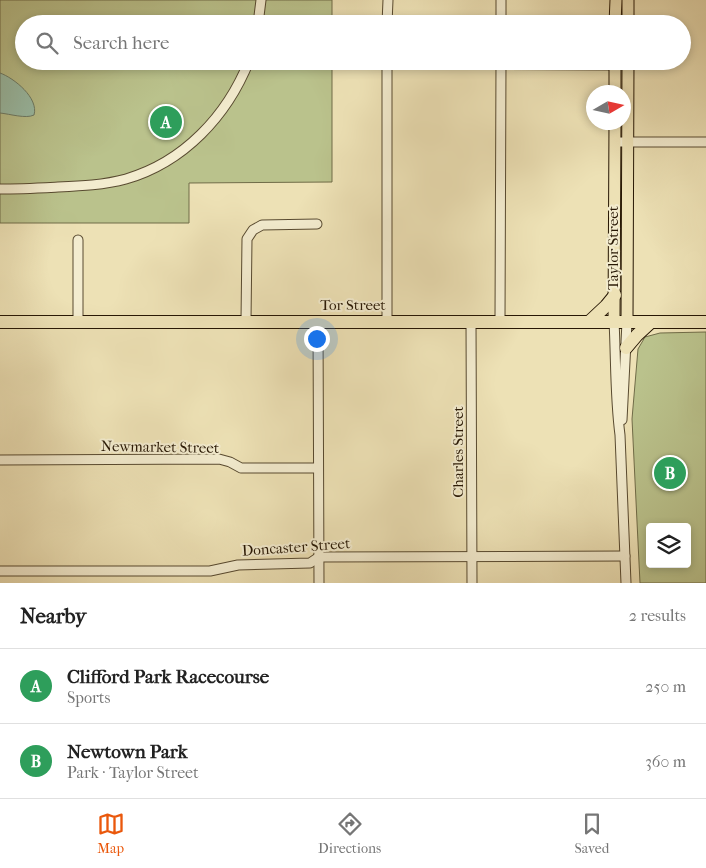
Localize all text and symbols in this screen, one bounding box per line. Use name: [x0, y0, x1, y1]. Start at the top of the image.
search box: [15, 15, 691, 70]
icon: search: [33, 29, 61, 57]
text: Search here: [73, 32, 169, 54]
north arrow: [586, 85, 631, 130]
pin: A: [150, 103, 182, 141]
street label: Taylor Street: [604, 205, 622, 290]
street label: Tor Street: [320, 296, 386, 314]
your location: [304, 326, 330, 352]
street label: Charles Street: [449, 406, 467, 498]
street label: Newmarket Street: [101, 437, 220, 457]
pin: B: [654, 454, 686, 492]
map controls: [646, 523, 691, 568]
button: layers: [646, 523, 691, 568]
street label: Doncaster Street: [241, 534, 351, 560]
text: Nearby: [20, 604, 86, 628]
text: 2 results: [629, 606, 686, 625]
text: Clifford Park Racecourse: [67, 666, 269, 688]
text: A: [31, 677, 41, 696]
text: 250 m: [645, 677, 686, 696]
text: Sports: [67, 688, 110, 707]
text: Newtown Park: [67, 741, 188, 763]
text: B: [31, 752, 41, 771]
text: 360 m: [645, 752, 686, 771]
text: Park · Taylor Street: [67, 763, 199, 782]
tab: Map: [97, 810, 125, 857]
tab: Directions: [318, 810, 381, 857]
tab: Saved: [575, 810, 609, 857]

